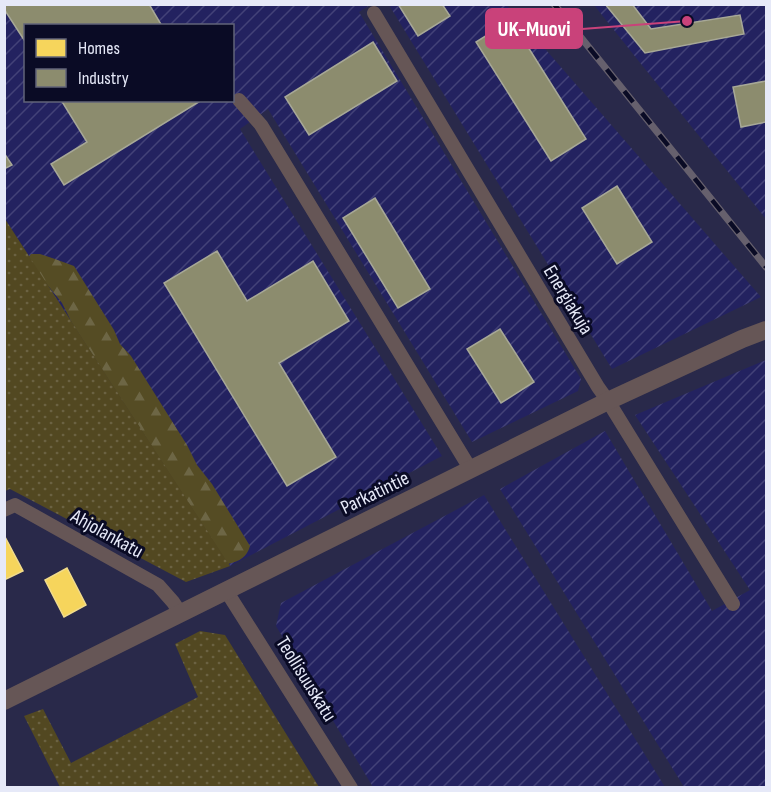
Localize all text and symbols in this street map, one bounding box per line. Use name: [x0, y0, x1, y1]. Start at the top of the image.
callout: UK-Muovi: [486, 9, 582, 48]
text: UK-Muovi: [498, 17, 570, 42]
legend: [24, 24, 234, 102]
text: Homes: [78, 38, 120, 59]
text: Industry: [78, 68, 129, 89]
street label: Energiakuja: [538, 261, 598, 339]
street label: Parkatintie: [337, 466, 413, 520]
street label: Ahjolankatu: [66, 504, 147, 564]
street label: Teollisuuskatu: [270, 632, 342, 726]

